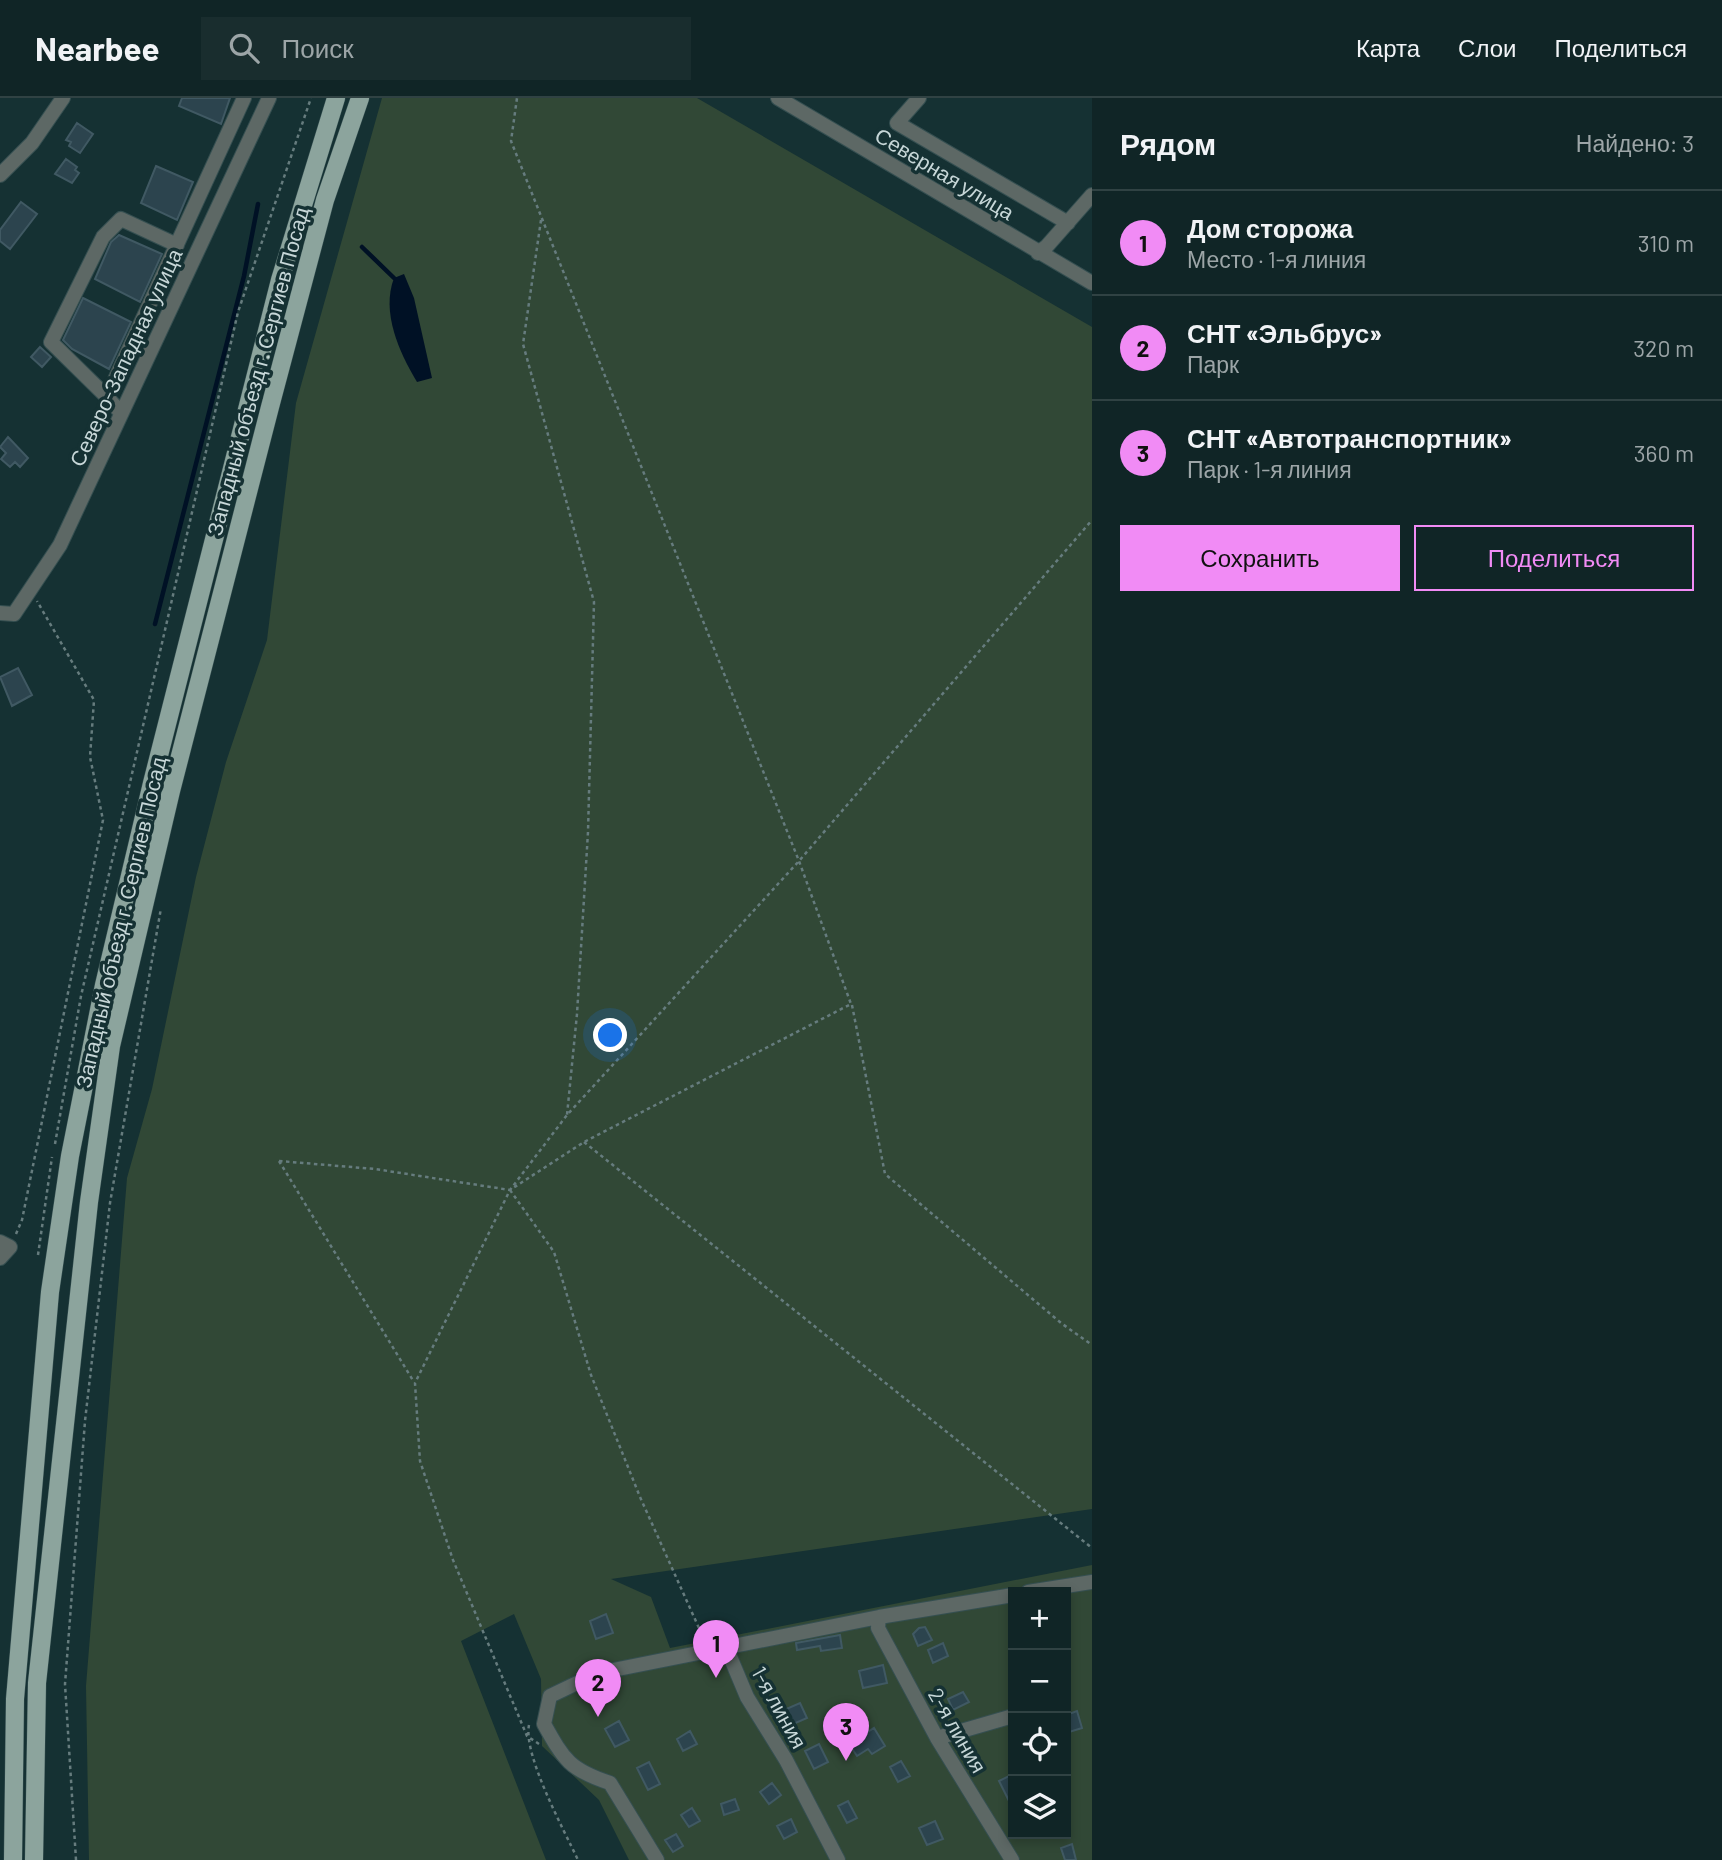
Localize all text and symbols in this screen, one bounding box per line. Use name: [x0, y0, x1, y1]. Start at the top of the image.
search box: [201, 17, 691, 80]
text: Nearbee: [35, 28, 159, 68]
icon: search: [225, 29, 263, 67]
text: Поиск: [281, 32, 354, 63]
text: Карта: [1356, 33, 1420, 62]
text: Слои: [1458, 33, 1516, 62]
text: Поделиться: [1554, 33, 1687, 62]
street label: Северная улица: [871, 122, 1019, 224]
text: Рядом: [1120, 125, 1216, 161]
text: Найдено: 3: [1576, 129, 1694, 157]
street label: Западный объезд г. Сергиев Посад: [201, 204, 313, 538]
text: Дом сторожа: [1187, 212, 1353, 243]
text: 1: [1139, 229, 1147, 257]
text: 310 m: [1638, 229, 1694, 257]
street label: Северо-Западная улица: [64, 244, 187, 470]
text: Место · 1-я линия: [1187, 245, 1366, 273]
text: СНТ «Эльбрус»: [1187, 317, 1382, 348]
text: 2: [1137, 334, 1149, 362]
text: 320 m: [1633, 334, 1694, 362]
text: Парк: [1187, 350, 1239, 378]
text: СНТ «Автотранспортник»: [1187, 422, 1512, 453]
text: 3: [1137, 439, 1149, 467]
text: 360 m: [1634, 439, 1694, 467]
text: Парк · 1-я линия: [1187, 455, 1352, 483]
button: Сохранить: [1120, 525, 1400, 591]
button: Поделиться: [1414, 525, 1694, 591]
street label: Западный объезд г. Сергиев Посад: [70, 754, 170, 1090]
your location: [593, 1018, 627, 1052]
map controls: [1008, 1587, 1071, 1839]
button: +: [1008, 1587, 1071, 1650]
pin: 1: [693, 1620, 739, 1678]
button: −: [1008, 1650, 1071, 1713]
pin: 2: [575, 1659, 621, 1717]
street label: 1-я линия: [747, 1662, 813, 1752]
street label: 2-я линия: [924, 1683, 992, 1777]
pin: 3: [823, 1703, 869, 1761]
button: locate: [1008, 1713, 1071, 1776]
button: layers: [1008, 1776, 1071, 1839]

